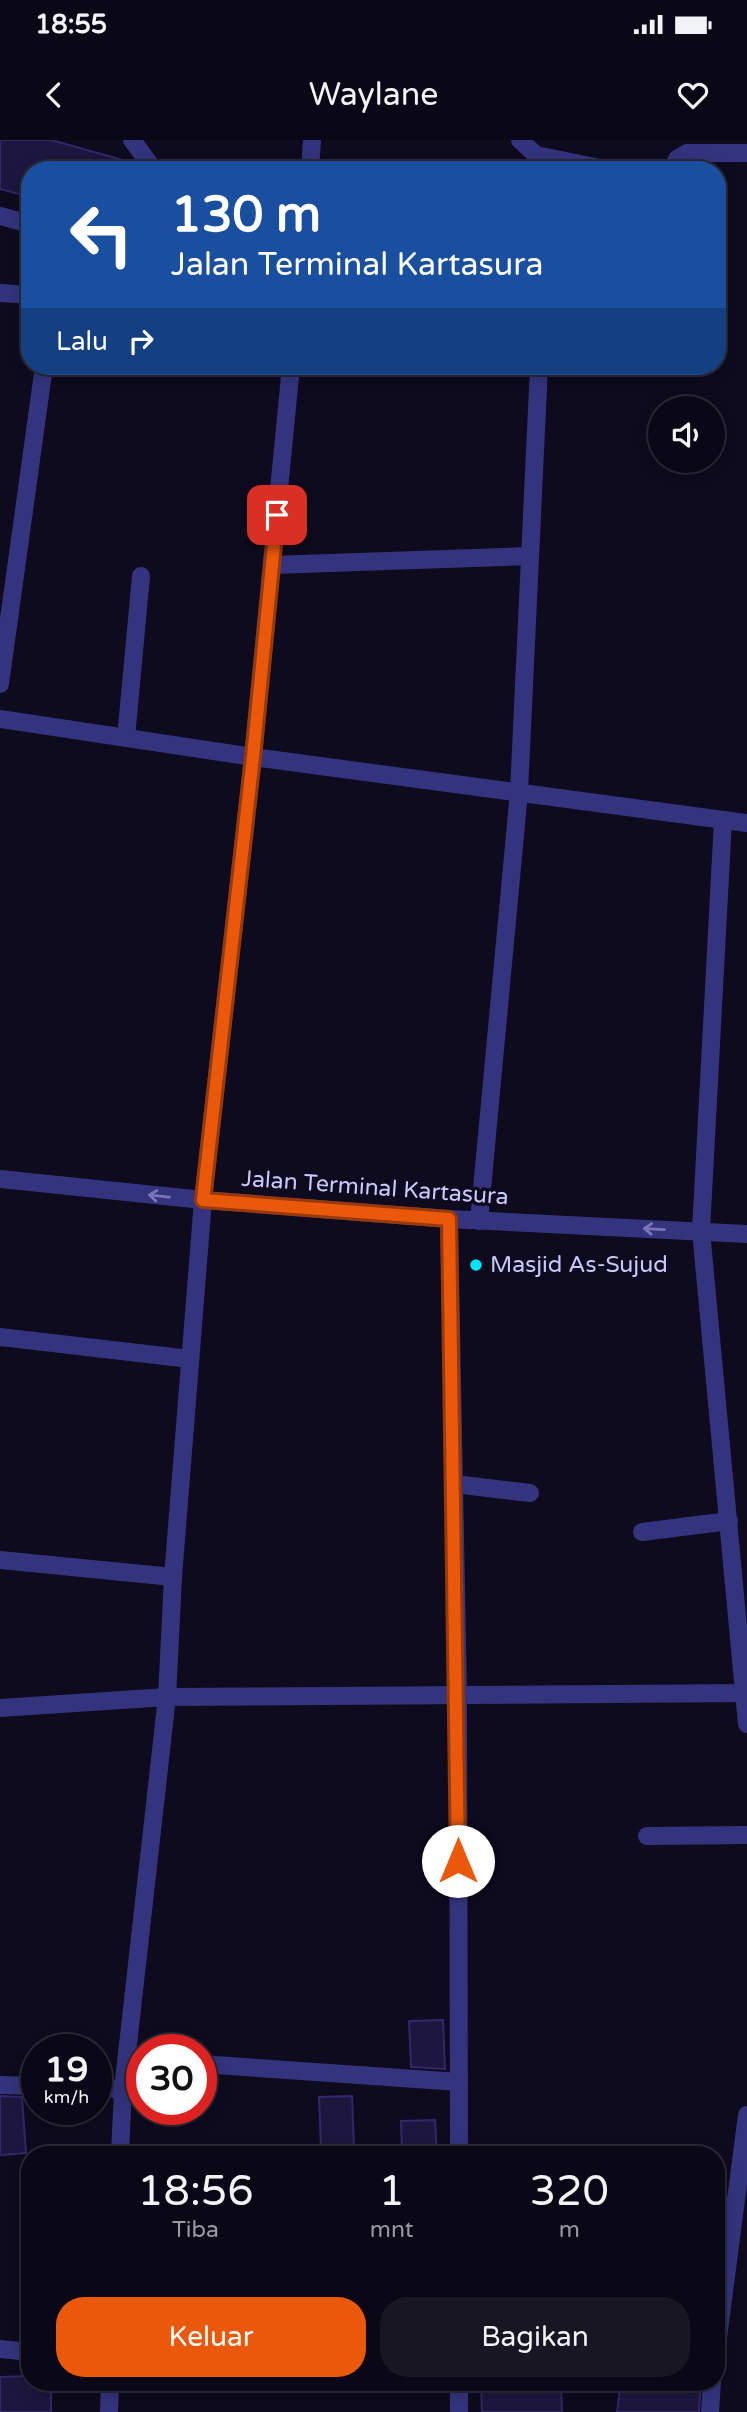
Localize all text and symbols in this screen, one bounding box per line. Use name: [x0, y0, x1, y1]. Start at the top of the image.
text: 18:55: [35, 9, 107, 40]
icon: back: [35, 76, 73, 114]
text: Waylane: [309, 76, 438, 114]
icon: heart: [674, 76, 712, 114]
text: 130 m: [171, 186, 321, 245]
icon: left: [56, 189, 147, 280]
text: Jalan Terminal Kartasura: [171, 246, 544, 284]
icon: right: [122, 322, 160, 360]
text: Lalu: [56, 326, 108, 357]
map controls: [648, 396, 725, 473]
button: sound: [648, 396, 725, 473]
pin: [247, 485, 307, 545]
icon: arrive: [258, 496, 296, 534]
street label: Jalan Terminal Kartasura: [240, 1165, 510, 1211]
one-way arrow: [148, 1189, 170, 1202]
one-way arrow: [643, 1222, 666, 1235]
place label: Masjid As-Sujud: [490, 1251, 668, 1279]
marker: Masjid As-Sujud: [468, 1257, 484, 1273]
position arrow: [421, 1824, 495, 1898]
speed limit sign: 30: [126, 2034, 217, 2125]
text: 19: [45, 2049, 88, 2091]
text: km/h: [44, 2086, 89, 2108]
text: 18:56: [137, 2166, 254, 2217]
text: 1: [378, 2166, 405, 2217]
text: 320: [530, 2166, 609, 2217]
text: Tiba: [172, 2216, 219, 2244]
text: mnt: [370, 2216, 413, 2244]
text: m: [559, 2216, 580, 2244]
button: Keluar: [56, 2297, 366, 2377]
button: Bagikan: [380, 2297, 690, 2377]

